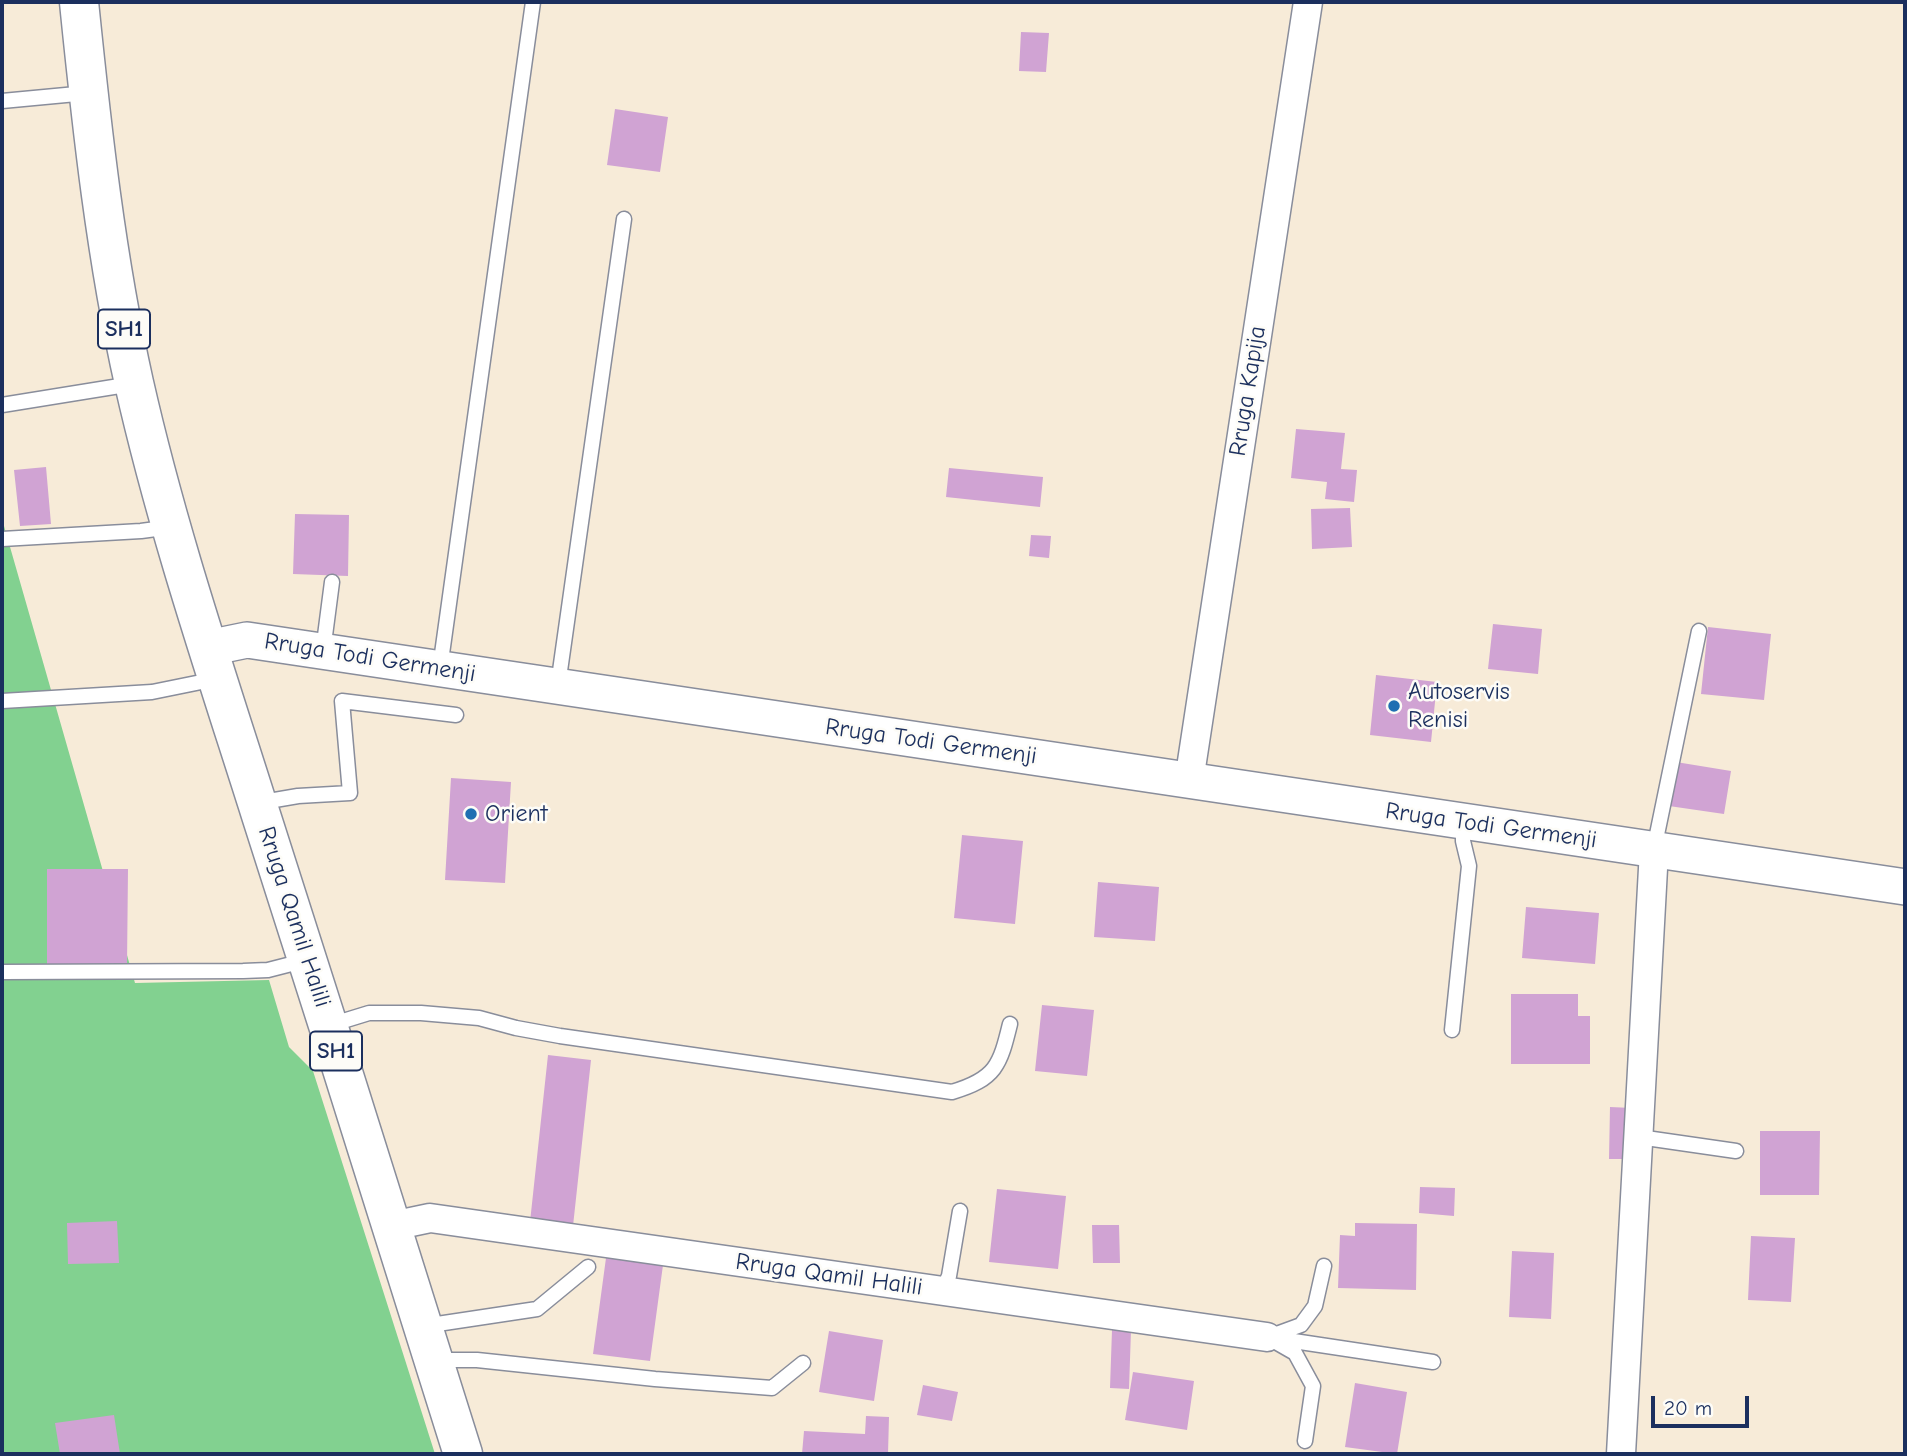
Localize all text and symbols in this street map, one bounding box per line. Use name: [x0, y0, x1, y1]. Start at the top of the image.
road number: SH1: [98, 310, 150, 348]
street label: Rruga Kapija: [1224, 324, 1272, 458]
street label: Rruga Todi Germenji: [262, 627, 478, 689]
place label: Autoservis Renisi: [1408, 678, 1510, 734]
marker: Autoservis Renisi: [1386, 698, 1402, 714]
street label: Rruga Todi Germenji: [823, 713, 1039, 771]
street label: Rruga Todi Germenji: [1383, 797, 1599, 855]
place label: Orient: [485, 800, 548, 828]
marker: Orient: [463, 806, 479, 822]
street label: Rruga Qamil Halili: [251, 823, 337, 1011]
road number: SH1: [310, 1032, 362, 1070]
street label: Rruga Qamil Halili: [734, 1248, 924, 1302]
scale bar: [1655, 1382, 1753, 1426]
text: 20 m: [1664, 1396, 1712, 1420]

